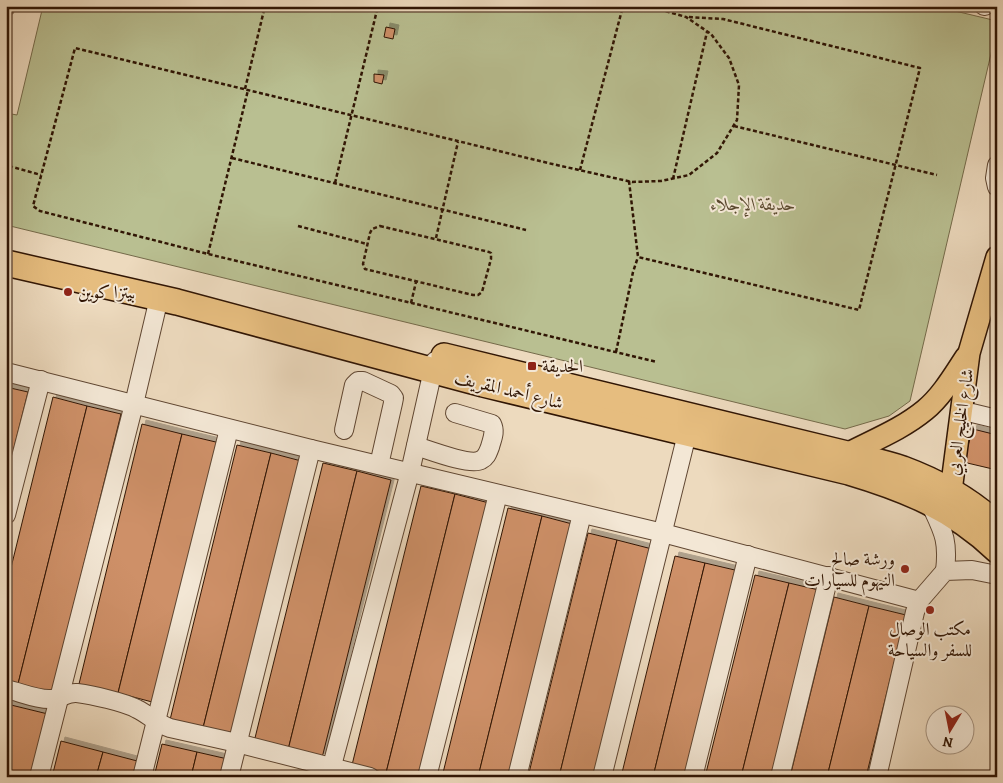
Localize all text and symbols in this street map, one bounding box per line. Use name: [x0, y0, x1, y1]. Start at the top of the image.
park label: حديقة الإجلاء: [710, 192, 796, 217]
place label: بيتزا كوين: [78, 280, 135, 304]
marker: بيتزا كوين: [62, 286, 74, 298]
place label: الحديقة: [542, 354, 583, 378]
marker: الحديقة: [526, 360, 538, 372]
street label: شارع أحمد المقريف: [451, 364, 566, 418]
street label: شارع الخليج العربي: [941, 367, 983, 478]
place label: ورشة صالح النيهوم للسيارات: [804, 547, 895, 596]
marker: ورشة صالح النيهوم للسيارات: [899, 563, 911, 575]
marker: مكتب الوصال للسفر والسياحة: [924, 604, 936, 616]
place label: مكتب الوصال للسفر والسياحة: [888, 617, 972, 662]
north arrow: [926, 706, 976, 756]
text: N: [941, 732, 955, 753]

